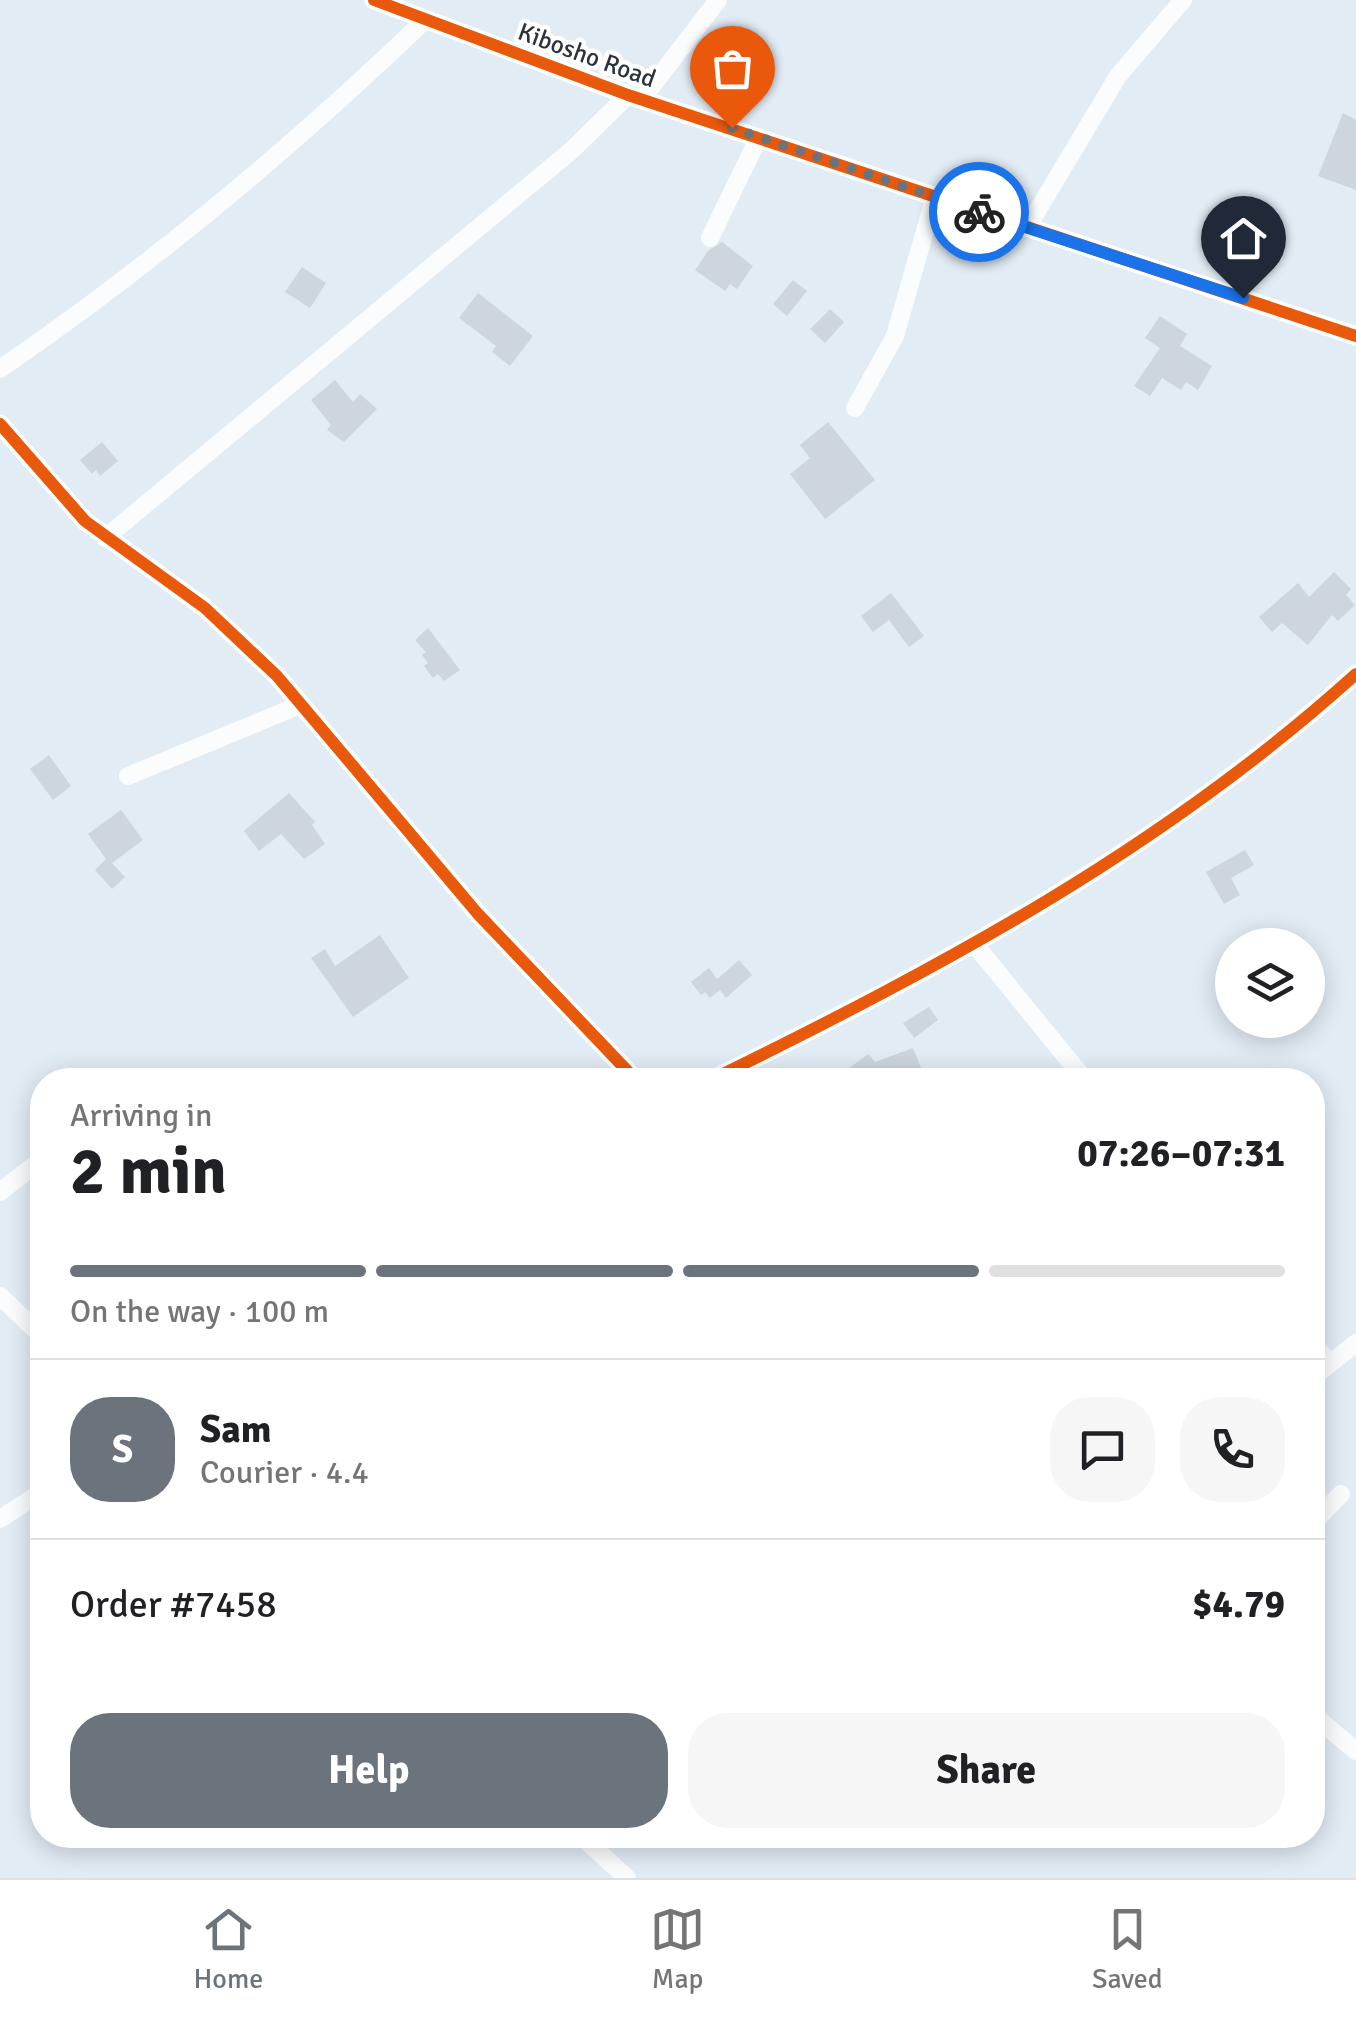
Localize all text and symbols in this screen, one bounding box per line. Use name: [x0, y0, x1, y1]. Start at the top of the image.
street label: Kibosho Road: [514, 16, 660, 94]
pin: [690, 26, 775, 129]
icon: bag: [705, 41, 760, 96]
courier: [929, 162, 1029, 262]
icon: bike: [952, 185, 1007, 240]
pin: [1201, 196, 1286, 299]
icon: home: [1216, 211, 1271, 266]
map controls: [1215, 928, 1325, 1038]
button: layers: [1215, 928, 1325, 1038]
text: Arriving in: [70, 1096, 212, 1135]
text: 07:26–07:31: [1077, 1130, 1285, 1177]
text: 2 min: [70, 1132, 227, 1212]
text: On the way · 100 m: [70, 1292, 329, 1331]
button: chat: [1050, 1397, 1155, 1502]
button: phone: [1180, 1397, 1285, 1502]
text: Sam: [200, 1406, 271, 1453]
text: S: [112, 1426, 133, 1473]
text: Courier · 4.4: [200, 1453, 369, 1492]
text: Order #7458: [70, 1581, 277, 1628]
text: $4.79: [1192, 1581, 1285, 1628]
button: Help: [70, 1713, 668, 1828]
button: Share: [688, 1713, 1285, 1828]
tab: Home: [193, 1902, 263, 1996]
tab: Map: [650, 1902, 705, 1996]
tab: Saved: [1092, 1902, 1163, 1996]

